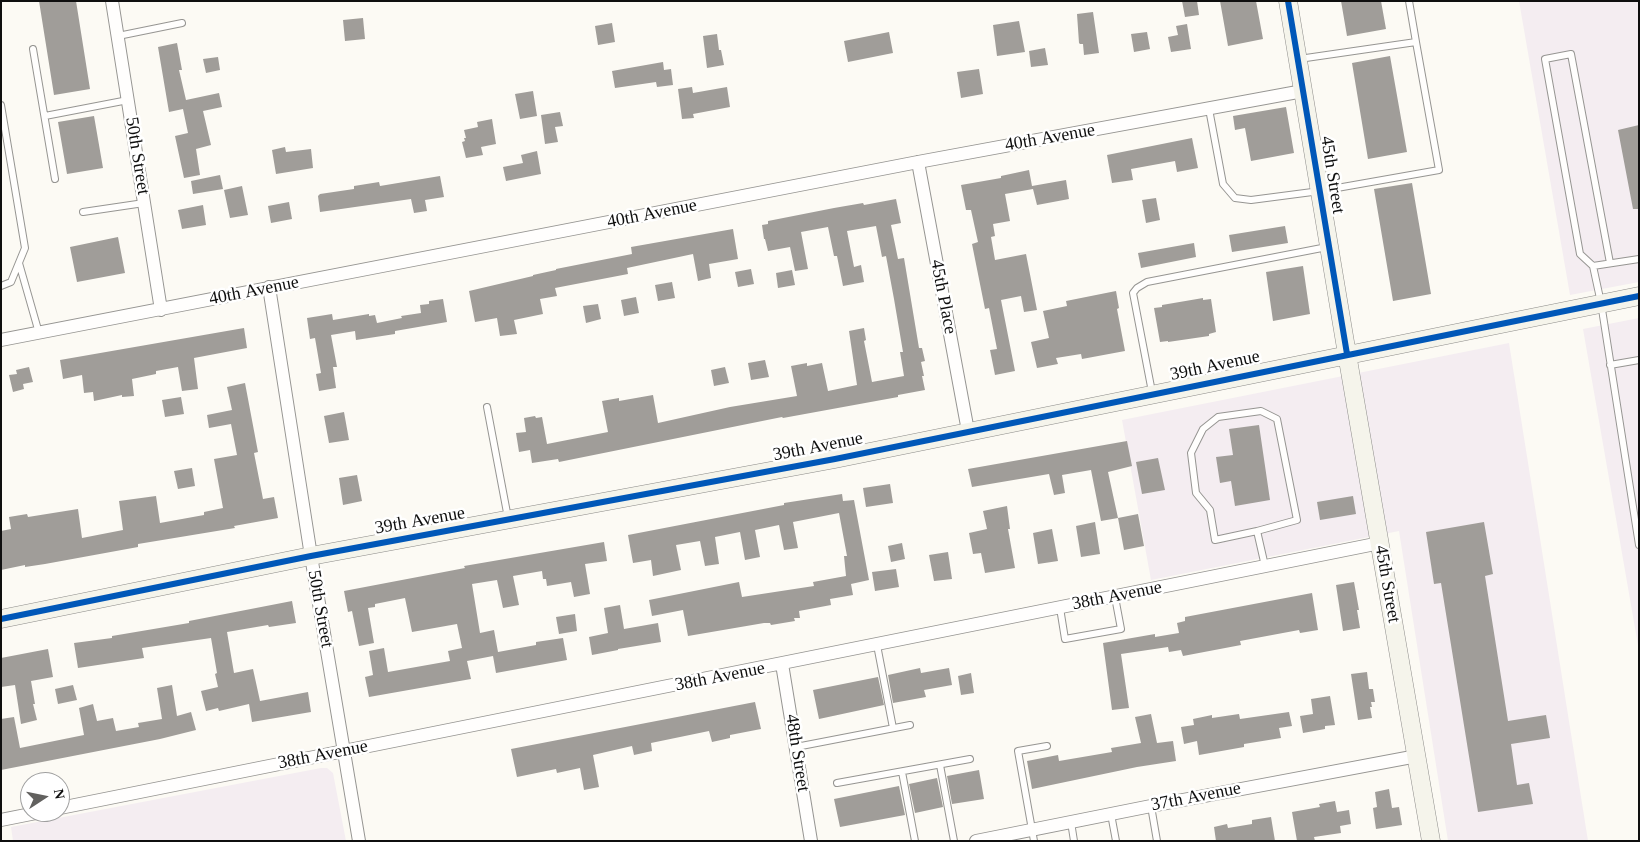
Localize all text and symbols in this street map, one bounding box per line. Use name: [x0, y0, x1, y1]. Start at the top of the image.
street label: 50th Street: [120, 116, 154, 196]
street label: 40th Avenue: [1003, 119, 1097, 157]
street label: 45th Street: [1315, 135, 1349, 215]
street label: 40th Avenue: [605, 195, 699, 233]
street label: 45th Place: [925, 258, 961, 336]
street label: 40th Avenue: [207, 272, 301, 310]
street label: 39th Avenue: [1168, 346, 1262, 386]
street label: 39th Avenue: [771, 428, 865, 466]
street label: 39th Avenue: [373, 502, 467, 540]
street label: 45th Street: [1370, 543, 1404, 625]
street label: 50th Street: [303, 568, 337, 650]
street label: 38th Avenue: [1070, 577, 1164, 615]
street label: 38th Avenue: [673, 658, 767, 696]
street label: 48th Street: [780, 713, 814, 793]
street label: 38th Avenue: [276, 736, 370, 774]
north arrow: [20, 772, 70, 822]
street label: 37th Avenue: [1149, 778, 1243, 816]
text: N: [51, 788, 68, 801]

